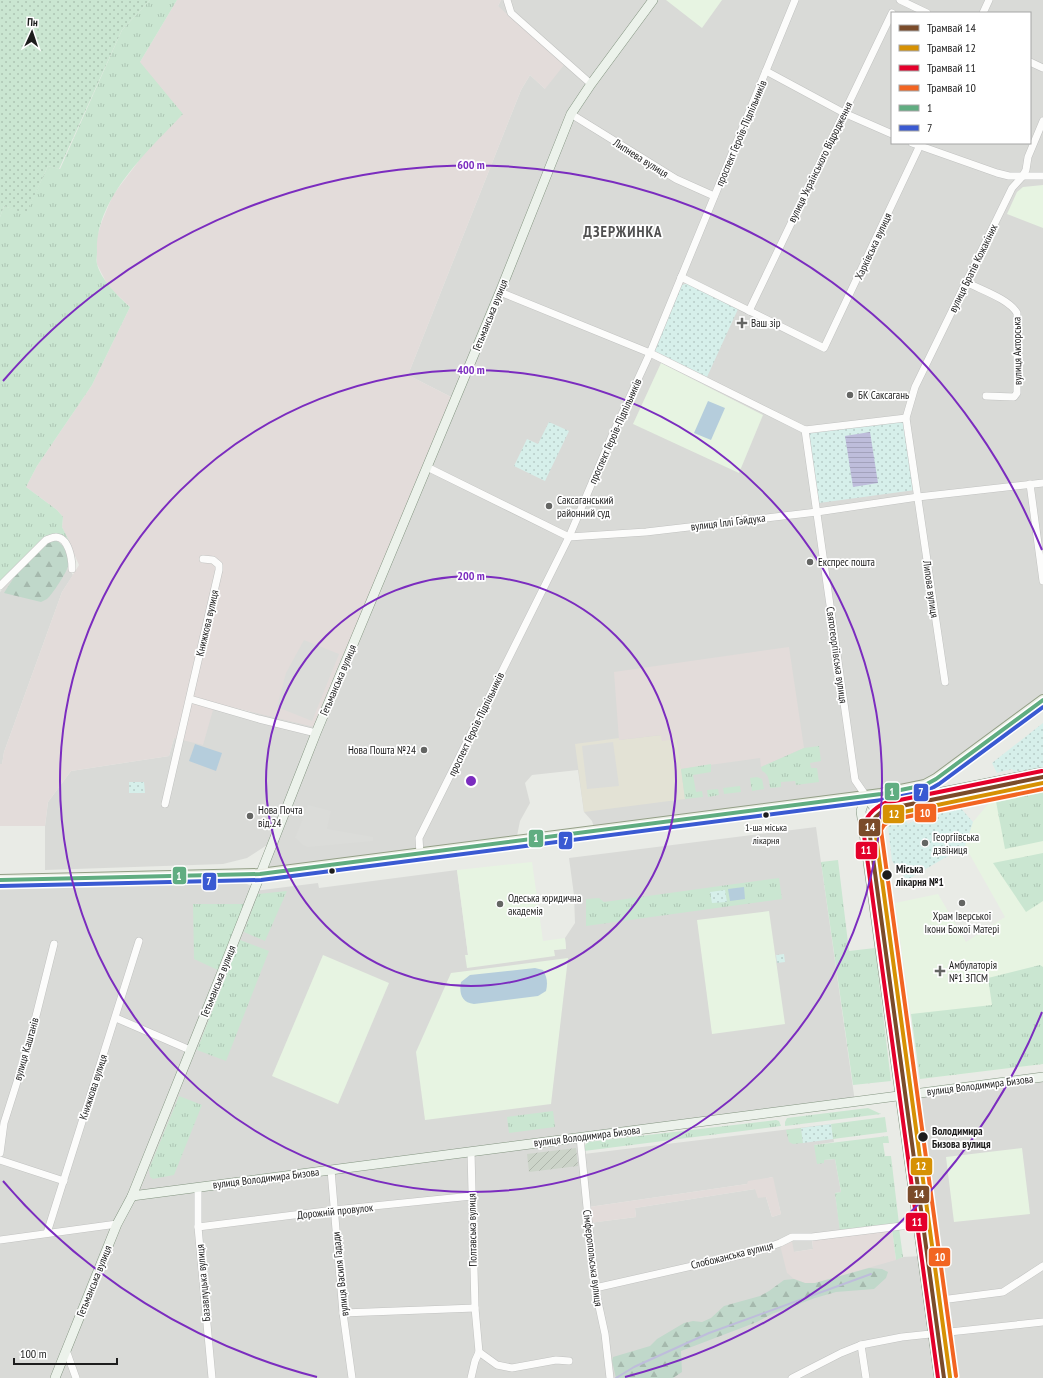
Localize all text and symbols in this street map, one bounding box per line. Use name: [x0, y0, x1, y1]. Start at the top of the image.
north arrow: [12, 12, 52, 52]
legend: [891, 12, 1031, 144]
text: Пн: [27, 15, 38, 29]
text: Трамвай 14: [927, 20, 976, 35]
text: Трамвай 12: [927, 40, 976, 55]
text: Трамвай 11: [927, 60, 976, 75]
street label: проспект Героїв-Підпільників: [712, 77, 770, 188]
text: Трамвай 10: [927, 80, 976, 95]
street label: вулиця Українського Відродження: [785, 99, 855, 225]
text: 1: [927, 100, 932, 115]
text: 7: [927, 120, 932, 135]
street label: Липнева вулиця: [610, 135, 671, 180]
text: 600 m: [457, 157, 485, 172]
street label: Харківська вулиця: [852, 211, 894, 281]
street label: вулиця Братів Кожакіних: [946, 221, 1001, 314]
district label: ДЗЕРЖИНКА: [583, 222, 663, 241]
street label: Гетьманська вулиця: [469, 277, 511, 353]
place label: Ваш зір: [751, 316, 781, 330]
marker: Ваш зір: [736, 317, 748, 329]
street label: вулиця Акторська: [1009, 317, 1025, 385]
text: 400 m: [457, 362, 485, 377]
street label: проспект Героїв-Підпільників: [585, 376, 645, 486]
place label: БК Саксагань: [858, 388, 909, 402]
marker: БК Саксагань: [845, 390, 855, 400]
place label: Саксаганський районний суд: [557, 493, 614, 520]
marker: Саксаганський районний суд: [544, 501, 554, 511]
street label: вулиця Іллі Гайдука: [690, 510, 766, 534]
place label: Експрес пошта: [818, 555, 875, 569]
marker: Експрес пошта: [805, 557, 815, 567]
street label: Липова вулиця: [920, 558, 942, 619]
text: 200 m: [457, 568, 485, 583]
street label: Книжкова вулиця: [193, 588, 221, 658]
street label: Святогеоргіївська вулиця: [823, 606, 851, 704]
street label: Гетьманська вулиця: [317, 642, 359, 718]
street label: проспект Героїв-Підпільників: [445, 669, 508, 778]
place label: Нова Пошта №24: [348, 743, 416, 757]
marker: Нова Пошта №24: [419, 745, 429, 755]
centre of rings: [464, 774, 478, 788]
line badge: 1: [884, 782, 900, 801]
line badge: 7: [913, 783, 929, 802]
text: 1: [889, 785, 895, 799]
text: 7: [918, 785, 924, 799]
place label: Нова Почта від.24: [258, 803, 303, 830]
line badge: 10: [914, 803, 937, 823]
line badge: 12: [882, 804, 905, 824]
text: 10: [920, 806, 930, 820]
text: 12: [889, 807, 899, 821]
marker: 1-ша міська лікарня: [761, 810, 771, 820]
marker: Нова Почта від.24: [245, 811, 255, 821]
line badge: 14: [858, 818, 881, 837]
text: 14: [865, 820, 876, 834]
place label: 1-ша міська лікарня: [745, 821, 787, 847]
line badge: 1: [528, 829, 544, 848]
place label: Георгіївська дзвіниця: [933, 830, 979, 857]
text: 1: [533, 831, 539, 845]
line badge: 7: [558, 831, 573, 850]
text: 7: [563, 834, 569, 848]
marker: Георгіївська дзвіниця: [920, 838, 930, 848]
line badge: 11: [855, 841, 878, 860]
text: 11: [861, 843, 871, 857]
place label: Міська лікарня №1: [895, 862, 944, 889]
line badge: 1: [172, 866, 187, 885]
unlabelled marker: [327, 866, 337, 876]
marker: Міська лікарня №1: [880, 868, 894, 882]
text: 1: [176, 869, 182, 883]
line badge: 7: [202, 872, 217, 891]
text: 7: [206, 874, 212, 888]
place label: Одеська юридична академія: [508, 891, 581, 918]
marker: Храм Іверської Ікони Божої Матері: [957, 898, 967, 908]
marker: Одеська юридична академія: [495, 899, 505, 909]
place label: Храм Іверської Ікони Божої Матері: [925, 909, 999, 936]
street label: Гетьманська вулиця: [197, 943, 239, 1019]
place label: Амбулаторія №1 ЗПСМ: [949, 958, 997, 985]
marker: Амбулаторія №1 ЗПСМ: [934, 965, 946, 977]
street label: вулиця Каштанів: [10, 1015, 42, 1082]
street label: Книжкова вулиця: [76, 1053, 110, 1121]
street label: вулиця Володимира Бизова: [926, 1072, 1034, 1098]
street label: вулиця Володимира Бизова: [533, 1123, 641, 1149]
place label: Володимира Бизова вулиця: [932, 1124, 991, 1151]
marker: Володимира Бизова вулиця: [916, 1130, 930, 1144]
line badge: 12: [910, 1157, 933, 1176]
text: 12: [916, 1159, 926, 1173]
street label: вулиця Володимира Бизова: [212, 1165, 320, 1191]
line badge: 14: [907, 1185, 930, 1204]
text: 14: [914, 1187, 925, 1201]
street label: Полтавська вулиця: [464, 1193, 480, 1267]
street label: Дорожній провулок: [296, 1200, 374, 1222]
street label: Сімферопольська вулиця: [580, 1209, 606, 1307]
line badge: 11: [905, 1212, 928, 1232]
text: 11: [912, 1215, 922, 1229]
street label: вулиця Василя Гадади: [329, 1231, 351, 1317]
street label: Слобожанська вулиця: [689, 1238, 775, 1272]
street label: Гетьманська вулиця: [73, 1243, 115, 1319]
street label: Базавлуцька вулиця: [193, 1244, 213, 1322]
line badge: 10: [928, 1247, 951, 1267]
text: 10: [935, 1250, 945, 1264]
scale bar: [14, 1340, 117, 1366]
text: 100 m: [20, 1346, 47, 1361]

